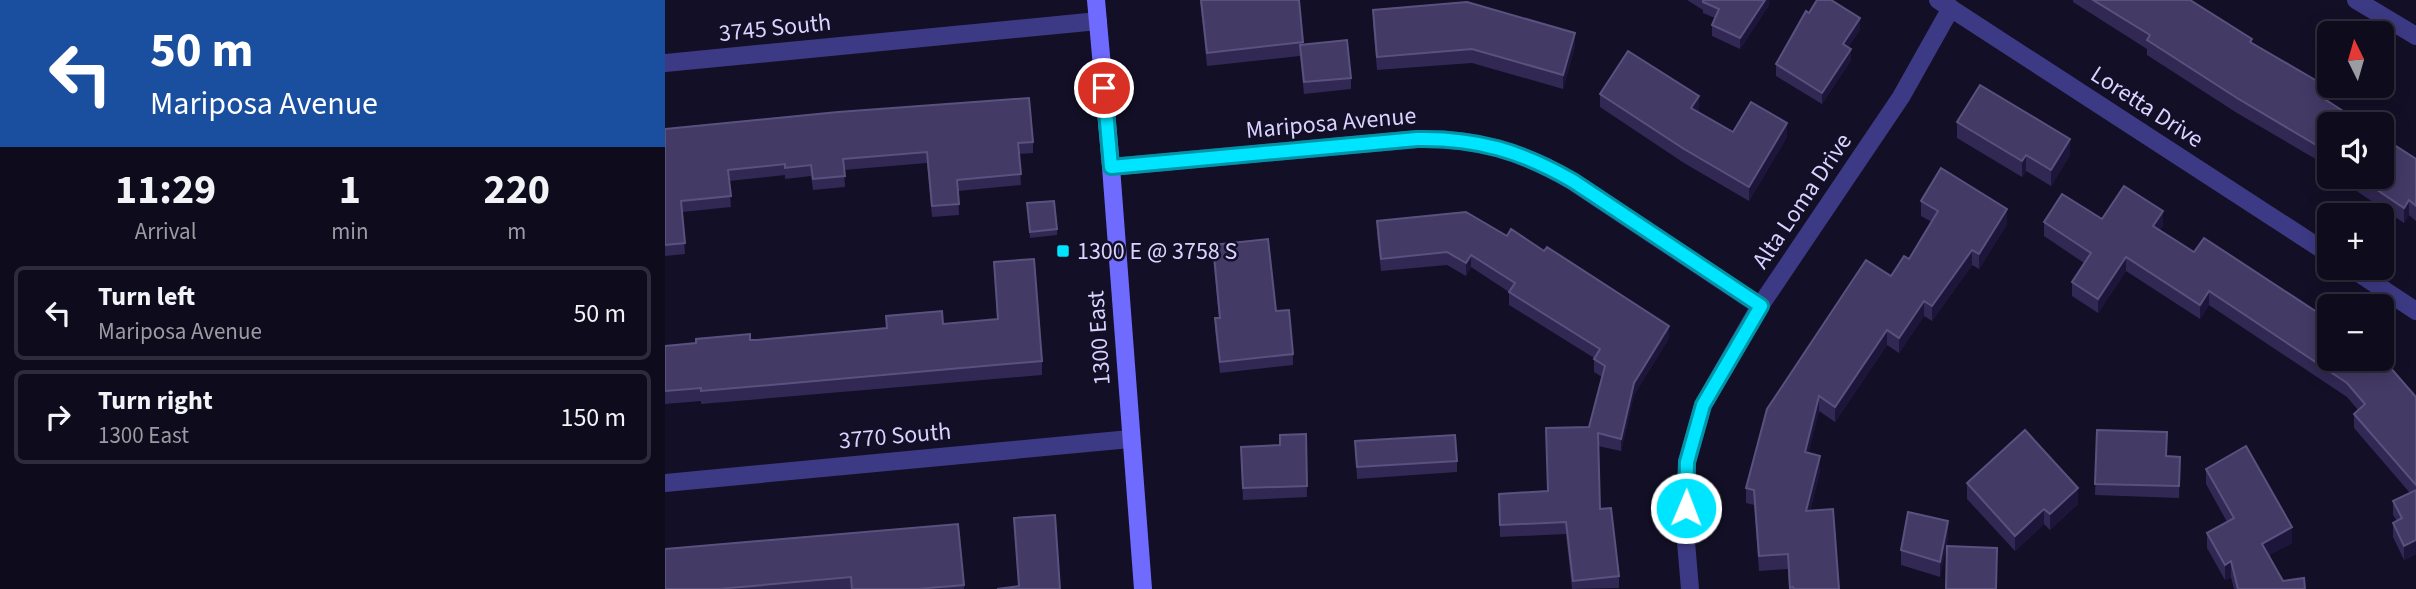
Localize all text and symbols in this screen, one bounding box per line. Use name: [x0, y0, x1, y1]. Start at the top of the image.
street label: 3745 South: [717, 5, 833, 51]
text: 50 m: [150, 16, 254, 86]
north arrow: [2317, 21, 2394, 98]
map controls: [2317, 21, 2394, 371]
icon: left: [35, 28, 126, 119]
street label: Loretta Drive: [2084, 57, 2210, 157]
pin: [1074, 58, 1134, 118]
icon: arrive: [1085, 69, 1123, 107]
text: Mariposa Avenue: [150, 81, 378, 127]
street label: Mariposa Avenue: [1244, 98, 1418, 148]
button: sound: [2317, 112, 2394, 189]
street label: Alta Loma Drive: [1744, 126, 1860, 276]
text: 11:29: [115, 160, 216, 220]
text: 1: [339, 160, 361, 220]
text: 220: [483, 160, 550, 220]
button: +: [2317, 203, 2394, 280]
text: Arrival: [135, 215, 197, 248]
text: min: [331, 215, 369, 248]
text: m: [507, 215, 526, 248]
place label: 1300 E @ 3758 S: [1077, 234, 1237, 269]
marker: 1300 E @ 3758 S: [1055, 243, 1071, 259]
text: Turn left: [98, 278, 195, 315]
street label: 1300 East: [1078, 289, 1120, 387]
icon: left: [39, 294, 77, 332]
button: −: [2317, 294, 2394, 371]
text: 50 m: [573, 295, 626, 332]
text: Mariposa Avenue: [98, 315, 262, 348]
text: Turn right: [98, 382, 213, 419]
icon: right: [39, 398, 77, 436]
text: 150 m: [560, 399, 626, 436]
street label: 3770 South: [837, 414, 953, 458]
text: 1300 East: [98, 419, 189, 452]
position arrow: [1649, 471, 1723, 545]

